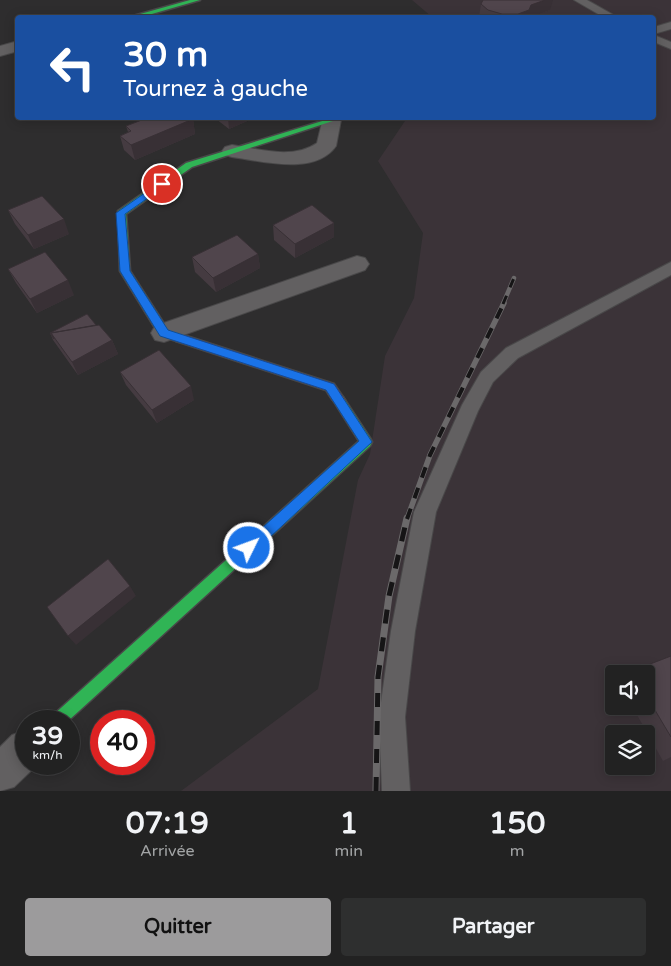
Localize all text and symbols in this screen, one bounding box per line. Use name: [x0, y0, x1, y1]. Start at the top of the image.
text: 30 m: [123, 34, 208, 76]
icon: left: [40, 35, 105, 100]
text: Tournez à gauche: [123, 76, 308, 102]
pin: [141, 163, 183, 205]
icon: arrive: [148, 170, 176, 198]
position arrow: [222, 521, 274, 573]
map controls: [605, 665, 655, 775]
button: sound: [605, 665, 655, 715]
speed limit sign: 40: [90, 710, 155, 775]
text: 39: [32, 721, 63, 751]
button: layers: [605, 725, 655, 775]
text: km/h: [32, 748, 63, 762]
text: 07:19: [126, 805, 209, 842]
text: 1: [339, 805, 358, 842]
text: 150: [489, 805, 545, 842]
text: Arrivée: [140, 841, 195, 861]
text: min: [335, 841, 363, 861]
text: m: [510, 841, 524, 861]
button: Quitter: [25, 898, 331, 956]
button: Partager: [341, 898, 646, 956]

